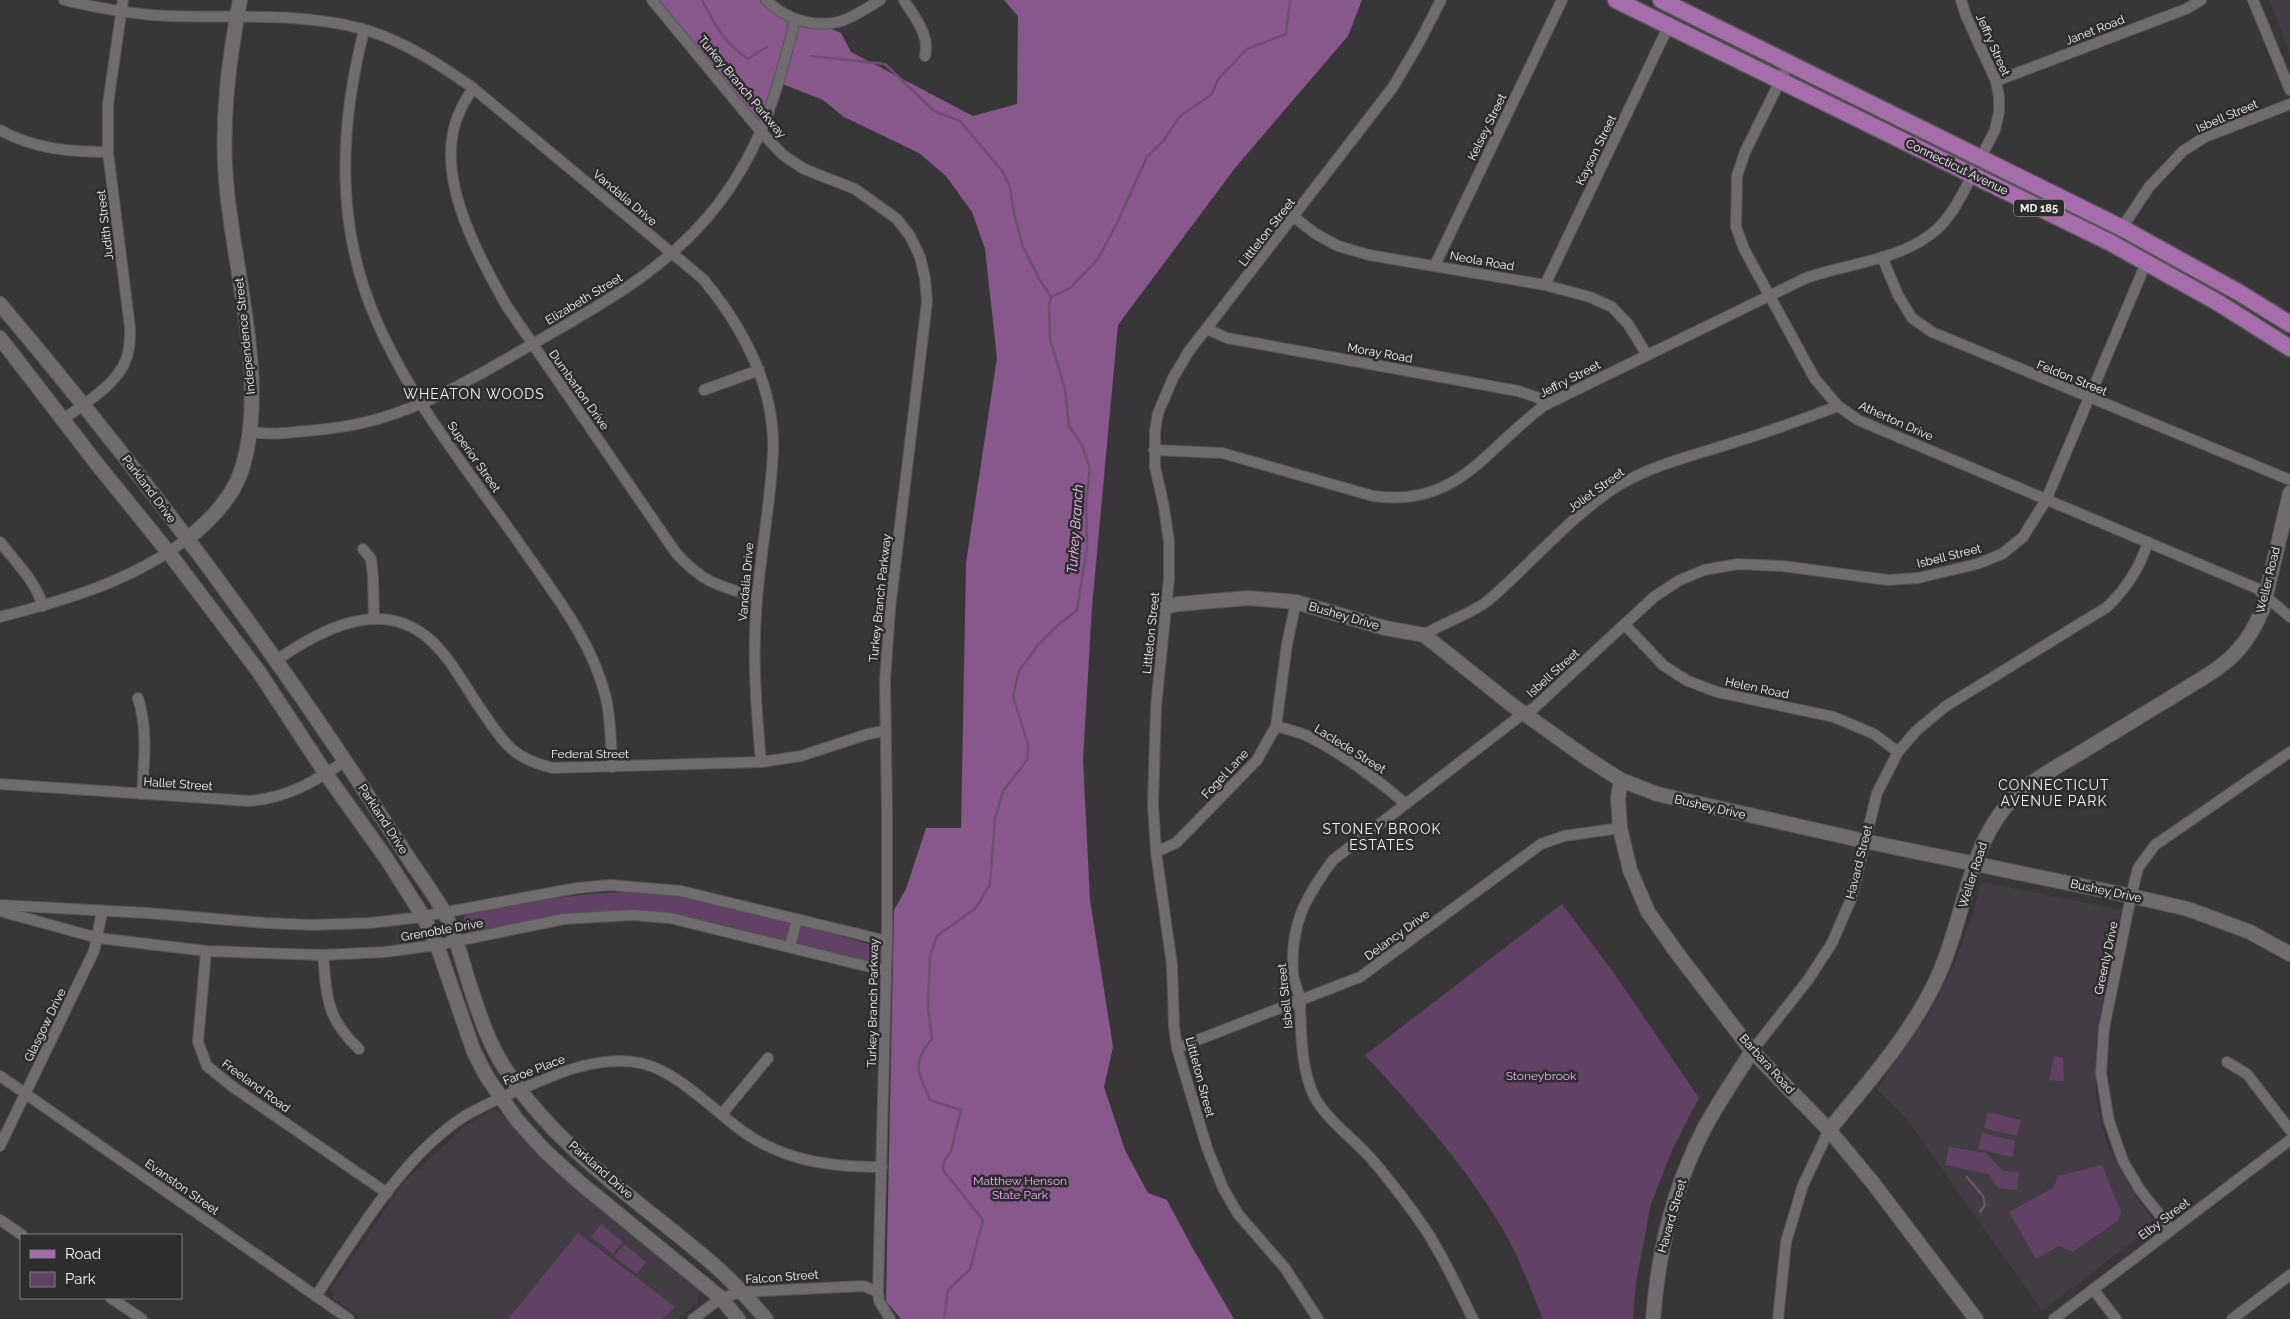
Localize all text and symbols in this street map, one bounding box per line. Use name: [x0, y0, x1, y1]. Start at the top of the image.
street label: Jeffry Street: [1973, 12, 2013, 78]
street label: Janet Road: [2064, 12, 2126, 48]
street label: Turkey Branch Parkway: [695, 33, 789, 141]
street label: Kelsey Street: [1465, 91, 1509, 163]
street label: Isbell Street: [2194, 97, 2260, 135]
street label: Kayson Street: [1573, 112, 1619, 188]
street label: Connecticut Avenue: [1904, 136, 2010, 198]
street label: Vandalia Drive: [590, 167, 660, 229]
street label: Judith Street: [94, 189, 116, 261]
street label: Littleton Street: [1236, 195, 1298, 269]
road number: MD 185: [2014, 200, 2064, 217]
street label: Neola Road: [1449, 248, 1515, 274]
street label: Elizabeth Street: [543, 270, 625, 328]
street label: Independence Street: [232, 277, 258, 395]
street label: Moray Road: [1346, 340, 1414, 366]
street label: Dumbarton Drive: [546, 347, 612, 433]
street label: Feldon Street: [2035, 357, 2109, 399]
street label: Jeffry Street: [1537, 358, 1603, 400]
district label: WHEATON WOODS: [403, 386, 545, 402]
street label: Atherton Drive: [1857, 398, 1935, 444]
street label: Superior Street: [444, 419, 504, 495]
street label: Parkland Drive: [119, 453, 179, 525]
street label: Joliet Street: [1565, 465, 1627, 515]
water label: Turkey Branch: [1064, 484, 1086, 574]
street label: Turkey Branch Parkway: [866, 533, 894, 663]
street label: Isbell Street: [1915, 541, 1983, 571]
street label: Vandalia Drive: [736, 542, 756, 622]
street label: Weller Road: [2253, 545, 2283, 615]
street label: Littleton Street: [1140, 591, 1162, 675]
street label: Bushey Drive: [1307, 599, 1381, 633]
street label: Isbell Street: [1524, 646, 1582, 700]
street label: Helen Road: [1724, 674, 1790, 702]
street label: Laclede Street: [1312, 722, 1388, 776]
street label: Federal Street: [551, 747, 629, 761]
street label: Fogel Lane: [1199, 747, 1251, 801]
street label: Hallet Street: [143, 775, 213, 793]
district label: CONNECTICUT AVENUE PARK: [1998, 777, 2110, 809]
street label: Parkland Drive: [355, 781, 411, 857]
street label: Bushey Drive: [1673, 792, 1747, 822]
district label: STONEY BROOK ESTATES: [1322, 821, 1442, 853]
street label: Havard Street: [1843, 824, 1875, 900]
street label: Weller Road: [1956, 840, 1990, 910]
street label: Bushey Drive: [2069, 877, 2143, 905]
street label: Delancy Drive: [1362, 907, 1432, 963]
street label: Grenoble Drive: [400, 916, 484, 944]
street label: Greenly Drive: [2091, 920, 2121, 996]
street label: Turkey Branch Parkway: [865, 938, 881, 1068]
street label: Isbell Street: [1275, 963, 1295, 1029]
street label: Glasgow Drive: [21, 986, 69, 1064]
street label: Barbara Road: [1737, 1031, 1797, 1097]
street label: Littleton Street: [1183, 1035, 1217, 1119]
street label: Faroe Place: [501, 1052, 567, 1088]
street label: Freeland Road: [219, 1057, 293, 1115]
park label: Stoneybrook: [1506, 1069, 1577, 1083]
street label: Parkland Drive: [566, 1138, 636, 1202]
street label: Evanston Street: [142, 1156, 222, 1218]
park label: Matthew Henson State Park: [973, 1174, 1067, 1202]
street label: Havard Street: [1655, 1178, 1689, 1254]
street label: Elby Street: [2136, 1195, 2192, 1243]
legend: [20, 1234, 182, 1299]
text: Road: [65, 1245, 101, 1263]
street label: Falcon Street: [745, 1267, 819, 1287]
text: Park: [65, 1270, 96, 1288]

